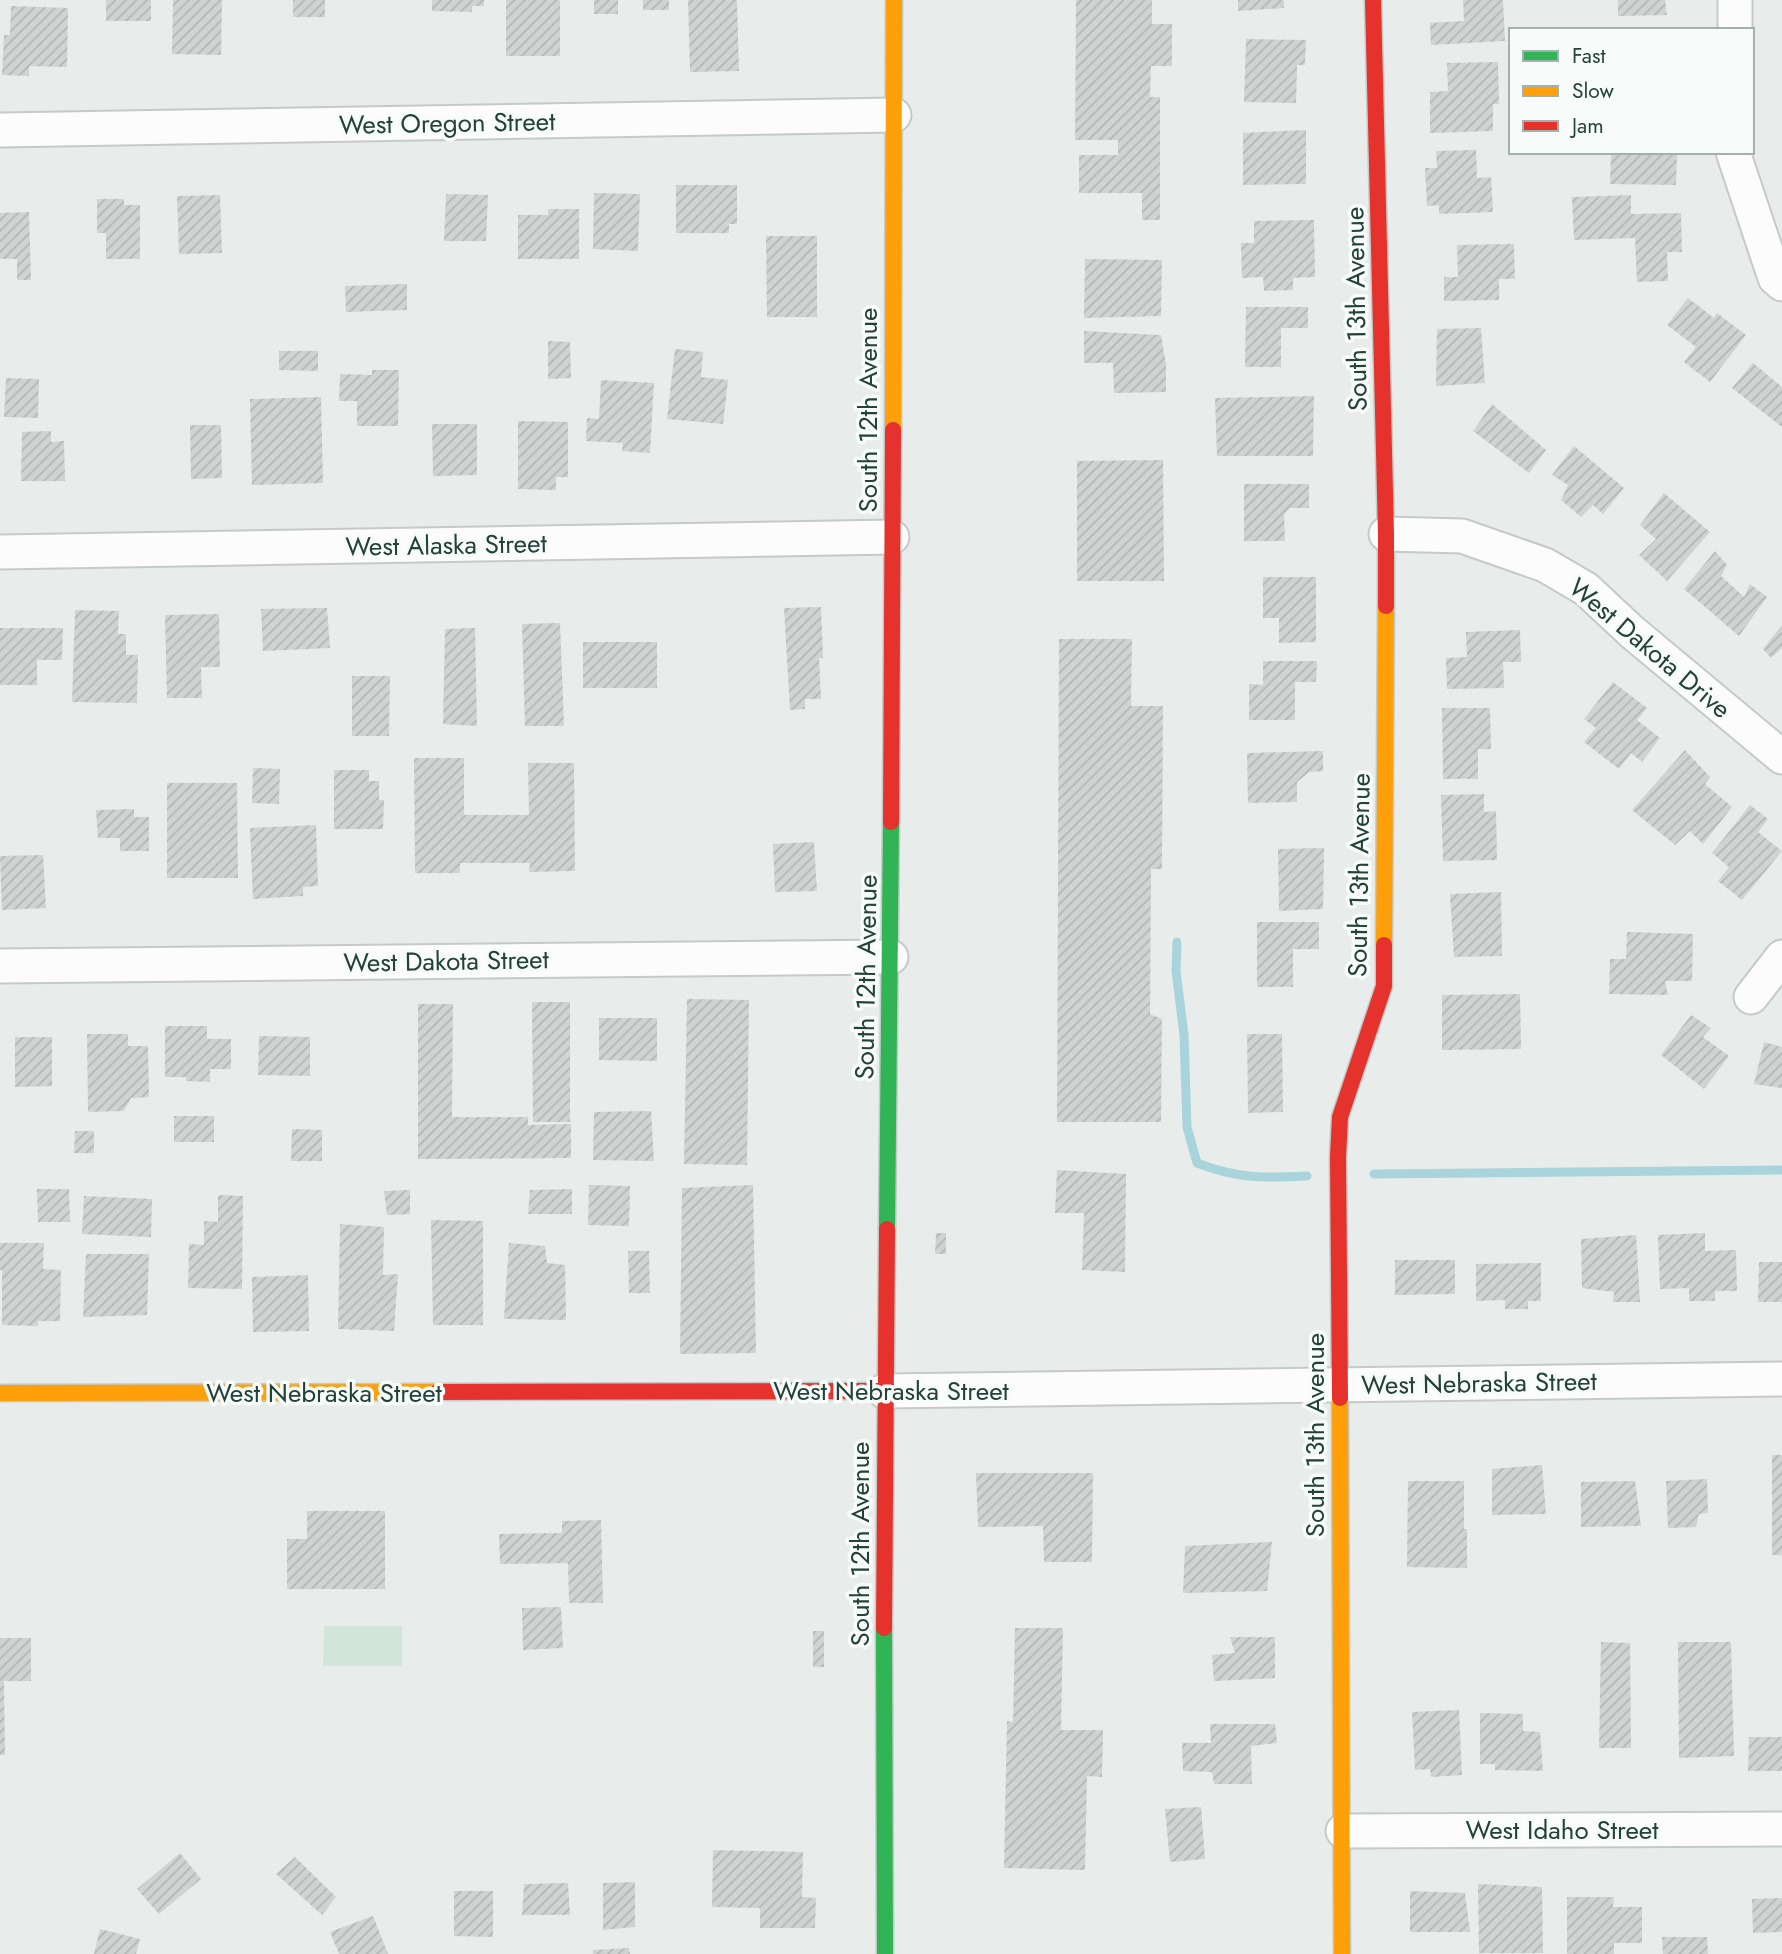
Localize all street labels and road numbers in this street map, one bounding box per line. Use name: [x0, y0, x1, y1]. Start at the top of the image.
street label: West Oregon Street: [338, 102, 556, 144]
street label: South 13th Avenue: [1335, 206, 1377, 412]
street label: South 12th Avenue: [849, 308, 887, 512]
street label: West Alaska Street: [345, 524, 548, 566]
street label: West Dakota Drive: [1561, 569, 1739, 727]
street label: South 13th Avenue: [1338, 772, 1380, 978]
street label: South 12th Avenue: [845, 874, 887, 1080]
street label: West Dakota Street: [343, 940, 550, 982]
street label: South 13th Avenue: [1296, 1333, 1334, 1537]
street label: West Nebraska Street: [1361, 1362, 1598, 1404]
street label: West Nebraska Street: [773, 1372, 1010, 1410]
street label: West Nebraska Street: [206, 1374, 443, 1412]
street label: South 12th Avenue: [841, 1442, 879, 1646]
street label: West Idaho Street: [1466, 1811, 1659, 1849]

